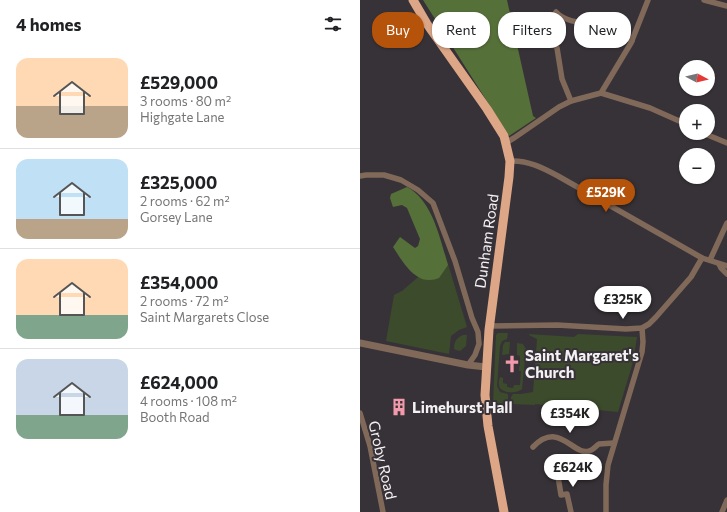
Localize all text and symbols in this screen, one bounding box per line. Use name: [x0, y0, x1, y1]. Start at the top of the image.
chip: Buy: [372, 12, 424, 48]
chip: Rent: [432, 12, 490, 48]
chip: Filters: [498, 12, 566, 48]
chip: New: [574, 12, 631, 48]
icon: filters: [322, 13, 344, 35]
text: 4 homes: [16, 14, 81, 35]
north arrow: [679, 60, 715, 96]
map controls: [679, 60, 715, 184]
text: £529,000: [140, 72, 218, 93]
icon: home: [48, 74, 96, 122]
text: 3 rooms · 80 m²: [140, 93, 231, 109]
button: +: [679, 104, 715, 140]
text: Highgate Lane: [140, 109, 224, 125]
button: −: [679, 148, 715, 184]
text: £325,000: [140, 172, 217, 193]
icon: home: [48, 175, 96, 223]
pin: £529K: [578, 179, 634, 213]
text: £529K: [586, 184, 626, 200]
street label: Dunham Road: [470, 192, 502, 290]
text: 2 rooms · 62 m²: [140, 193, 230, 209]
text: Gorsey Lane: [140, 209, 213, 225]
text: £354,000: [140, 272, 218, 293]
icon: home: [48, 275, 96, 323]
pin: £325K: [595, 286, 651, 320]
text: £325K: [603, 291, 643, 307]
text: 2 rooms · 72 m²: [140, 293, 229, 309]
text: Saint Margarets Close: [140, 309, 269, 325]
place label: Saint Margaret's Church: [525, 346, 639, 381]
church icon: Saint Margaret's Church: [502, 354, 522, 374]
text: £624,000: [140, 372, 218, 393]
icon: home: [48, 375, 96, 423]
text: 4 rooms · 108 m²: [140, 393, 237, 409]
building icon: Limehurst Hall: [389, 397, 409, 417]
place label: Limehurst Hall: [412, 398, 513, 416]
pin: £354K: [542, 400, 598, 434]
text: £354K: [550, 405, 590, 421]
text: Booth Road: [140, 409, 209, 425]
street label: Groby Road: [365, 419, 401, 501]
pin: £624K: [545, 454, 601, 488]
text: £624K: [553, 459, 593, 475]

